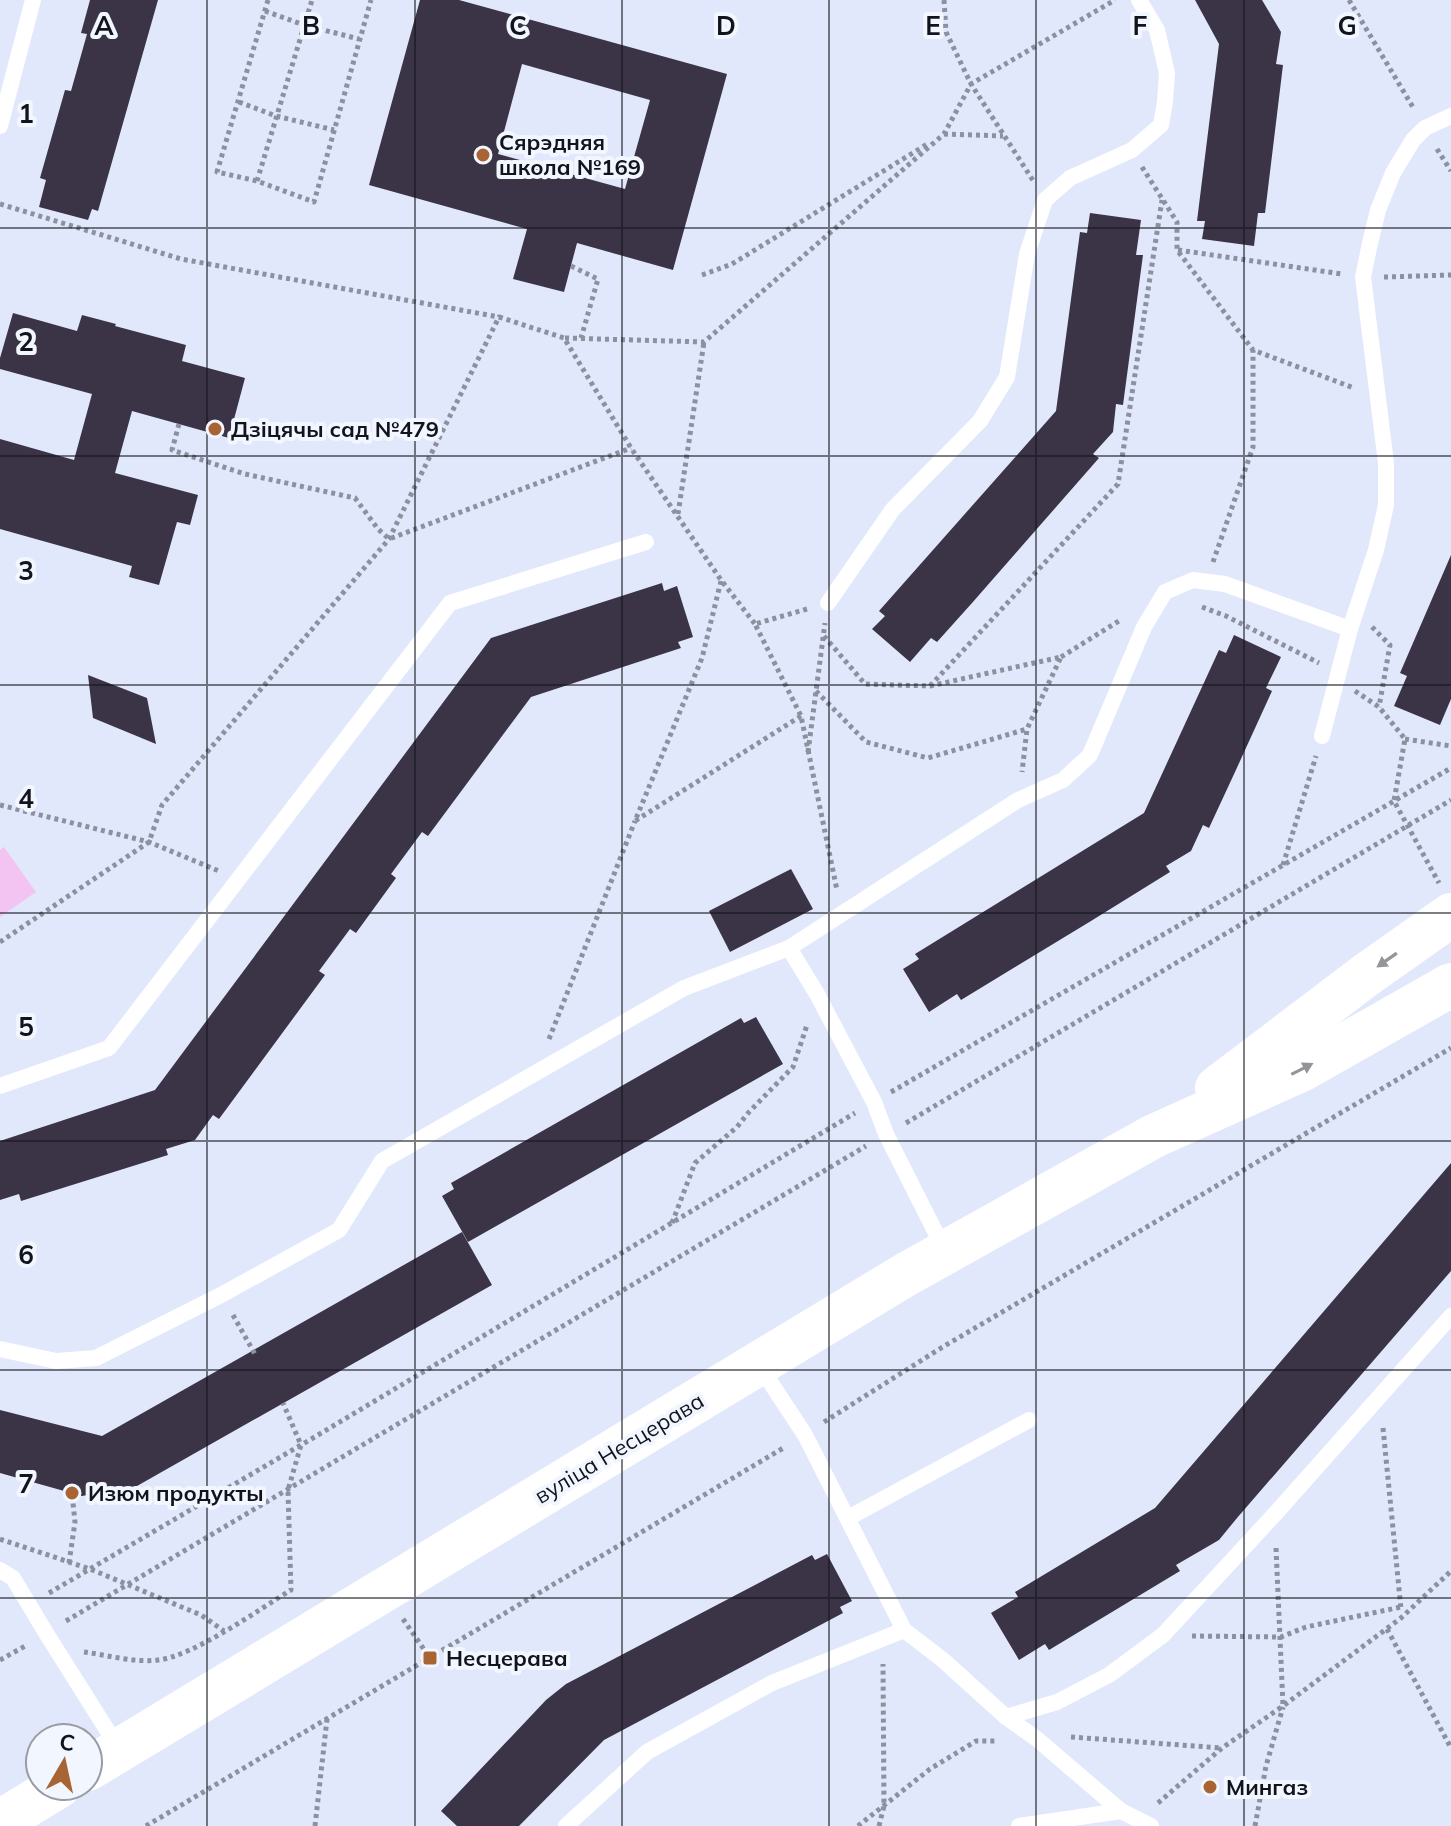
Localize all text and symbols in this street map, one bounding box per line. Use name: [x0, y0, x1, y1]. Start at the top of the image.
text: A: [94, 9, 114, 42]
text: B: [302, 9, 320, 42]
text: C: [509, 9, 527, 42]
text: D: [716, 9, 736, 42]
text: E: [925, 9, 941, 42]
text: F: [1133, 9, 1148, 42]
text: G: [1337, 9, 1357, 42]
text: 1: [18, 97, 34, 130]
place label: Сярэдняя школа №169: [499, 128, 641, 181]
marker: Сярэдняя школа №169: [474, 146, 492, 164]
text: 2: [18, 325, 34, 358]
place label: Дзіцячы сад №479: [231, 415, 439, 443]
marker: Дзіцячы сад №479: [206, 420, 224, 438]
text: 3: [18, 554, 34, 587]
text: 4: [18, 782, 34, 815]
one-way arrow: [1377, 952, 1398, 967]
text: 5: [18, 1010, 34, 1043]
one-way arrow: [1290, 1062, 1313, 1076]
text: 6: [18, 1238, 34, 1271]
street label: вуліца Несцерава: [529, 1386, 709, 1510]
text: 7: [18, 1467, 34, 1500]
place label: Изюм продукты: [88, 1479, 264, 1507]
marker: Изюм продукты: [63, 1484, 81, 1502]
place label: Несцерава: [446, 1644, 568, 1672]
marker: Несцерава: [421, 1649, 439, 1667]
north arrow: [24, 1722, 104, 1802]
text: С: [57, 1727, 77, 1757]
place label: Мингаз: [1226, 1773, 1308, 1801]
marker: Мингаз: [1201, 1778, 1219, 1796]

